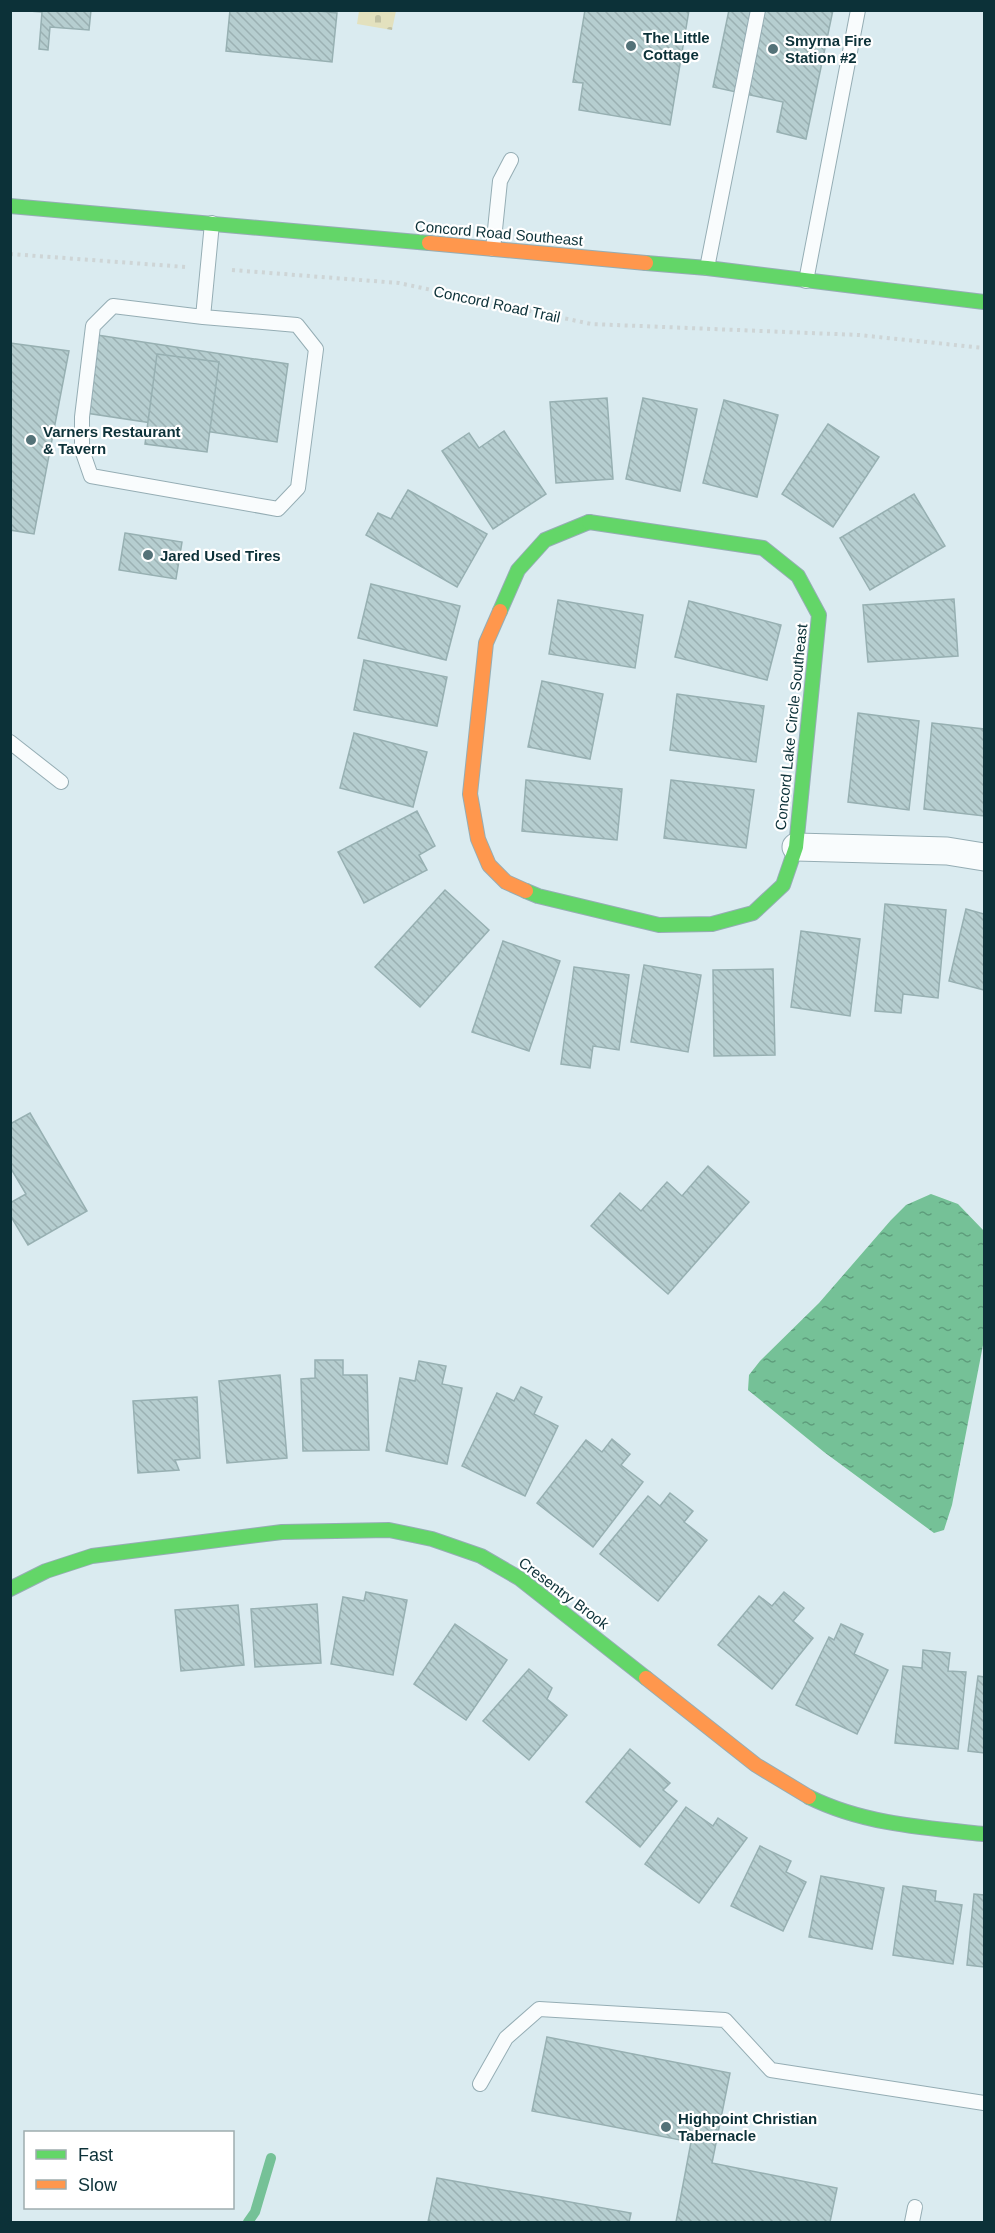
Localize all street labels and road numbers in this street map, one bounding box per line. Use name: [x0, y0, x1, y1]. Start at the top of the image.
street label: Concord Road Southeast: [414, 217, 584, 249]
street label: Concord Road Trail: [432, 282, 562, 326]
street label: Concord Lake Circle Southeast: [772, 622, 810, 831]
street label: Cresentry Brook: [516, 1554, 613, 1633]

